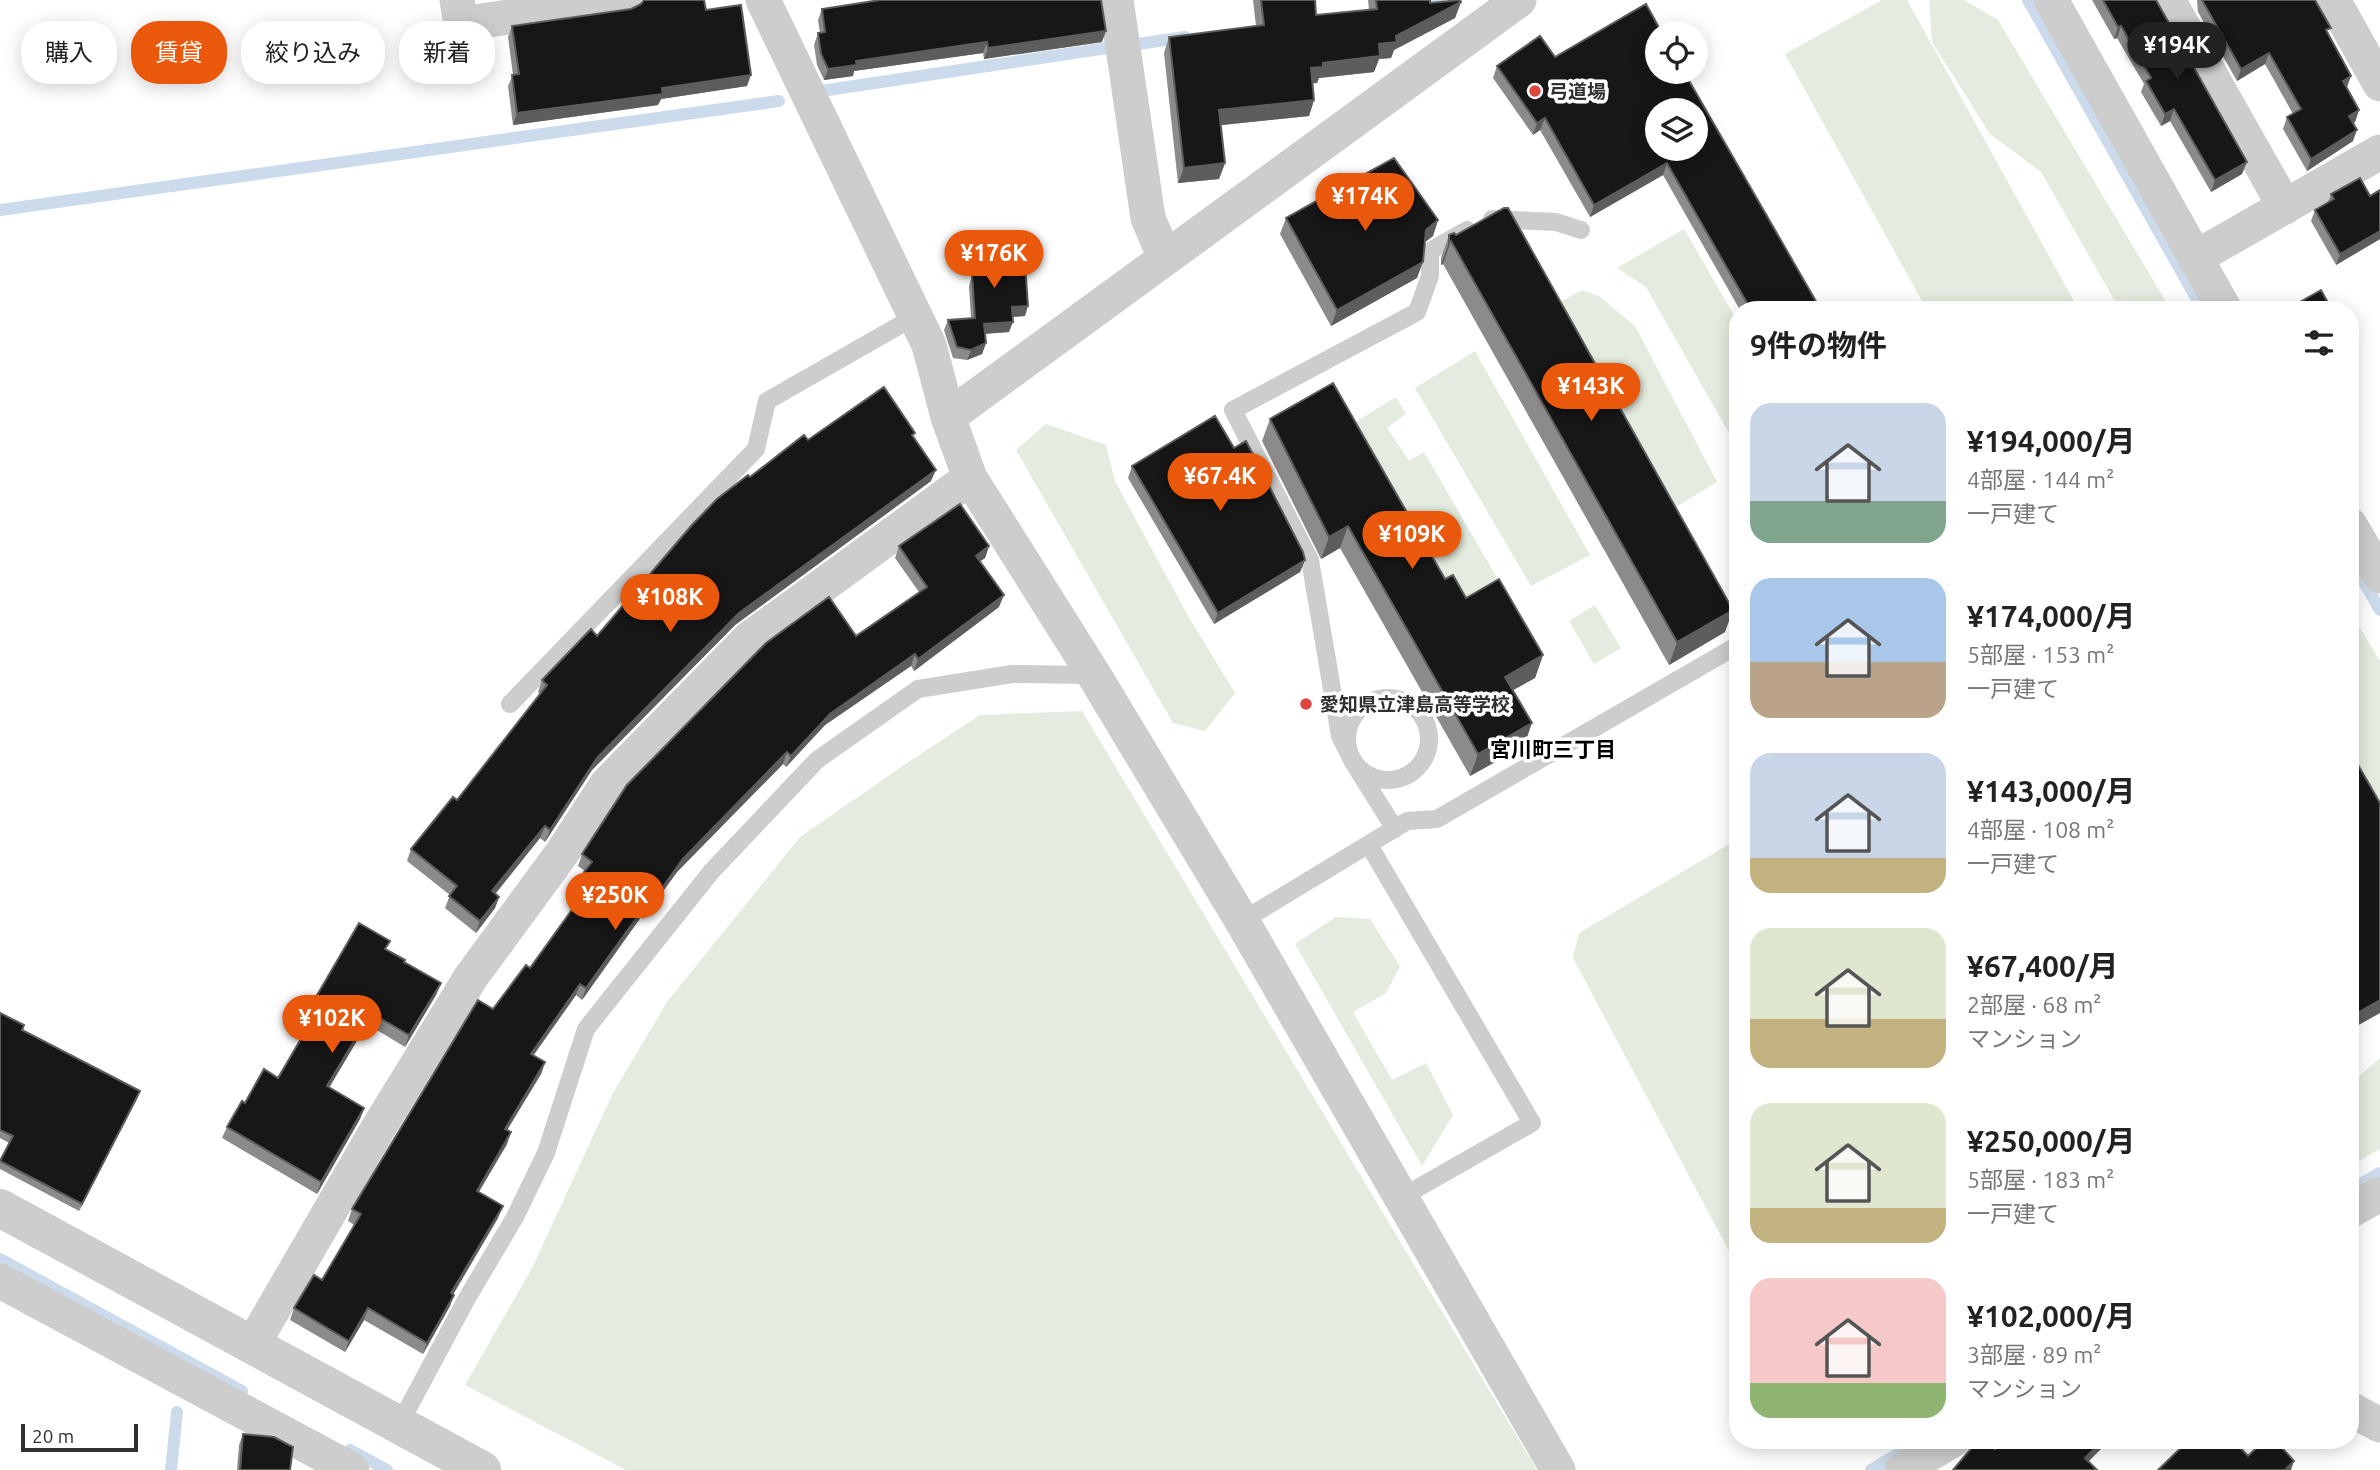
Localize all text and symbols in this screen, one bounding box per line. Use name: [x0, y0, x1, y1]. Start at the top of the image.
chip: 購入: [21, 21, 117, 84]
chip: 賃貸: [131, 21, 227, 84]
chip: 絞り込み: [241, 21, 385, 84]
chip: 新着: [399, 21, 495, 84]
map controls: [1645, 21, 1708, 161]
button: locate: [1645, 21, 1708, 84]
pin: ¥194K: [2128, 22, 2226, 82]
text: ¥194K: [2143, 32, 2211, 57]
place label: 弓道場: [1549, 80, 1606, 102]
marker: 弓道場: [1527, 83, 1543, 99]
button: layers: [1645, 98, 1708, 161]
pin: ¥174K: [1316, 174, 1414, 233]
text: ¥174K: [1331, 183, 1399, 208]
pin: ¥176K: [945, 230, 1043, 290]
text: ¥176K: [960, 240, 1028, 265]
icon: filters: [2300, 324, 2338, 362]
text: 9件の物件: [1750, 328, 1887, 362]
pin: ¥143K: [1542, 364, 1640, 423]
text: ¥143K: [1557, 373, 1625, 398]
text: ¥194,000/月: [1967, 424, 2135, 458]
icon: home: [1806, 431, 1890, 515]
pin: ¥67.4K: [1163, 454, 1277, 513]
text: ¥67.4K: [1184, 463, 1256, 488]
text: 4部屋 · 144 m²: [1967, 467, 2114, 492]
text: 一戸建て: [1967, 501, 2059, 526]
pin: ¥109K: [1363, 512, 1461, 571]
text: ¥109K: [1378, 521, 1446, 546]
pin: ¥108K: [621, 574, 719, 634]
text: ¥108K: [636, 584, 704, 609]
text: ¥174,000/月: [1967, 599, 2135, 633]
icon: home: [1806, 606, 1890, 690]
text: 5部屋 · 153 m²: [1967, 642, 2114, 667]
text: 一戸建て: [1967, 676, 2059, 701]
place label: 愛知県立津島高等学校: [1320, 693, 1510, 715]
marker: 愛知県立津島高等学校: [1298, 696, 1314, 712]
district label: 宮川町三丁目: [1490, 737, 1616, 761]
text: ¥143,000/月: [1967, 774, 2135, 808]
icon: home: [1806, 781, 1890, 865]
text: 4部屋 · 108 m²: [1967, 817, 2114, 842]
text: 一戸建て: [1967, 851, 2059, 876]
pin: ¥250K: [566, 872, 664, 932]
text: ¥250K: [581, 882, 649, 907]
text: ¥67,400/月: [1967, 949, 2119, 983]
icon: home: [1806, 956, 1890, 1040]
text: 2部屋 · 68 m²: [1967, 992, 2101, 1017]
pin: ¥102K: [283, 996, 381, 1055]
text: ¥102K: [298, 1005, 366, 1030]
text: マンション: [1967, 1026, 2082, 1051]
text: ¥250,000/月: [1967, 1124, 2135, 1158]
icon: home: [1806, 1131, 1890, 1215]
text: 5部屋 · 183 m²: [1967, 1167, 2114, 1192]
text: 一戸建て: [1967, 1201, 2059, 1226]
text: ¥102,000/月: [1967, 1299, 2135, 1333]
icon: home: [1806, 1306, 1890, 1390]
text: 3部屋 · 89 m²: [1967, 1342, 2101, 1367]
text: マンション: [1967, 1376, 2082, 1401]
scale bar: [21, 1421, 138, 1453]
text: 20 m: [32, 1425, 74, 1447]

